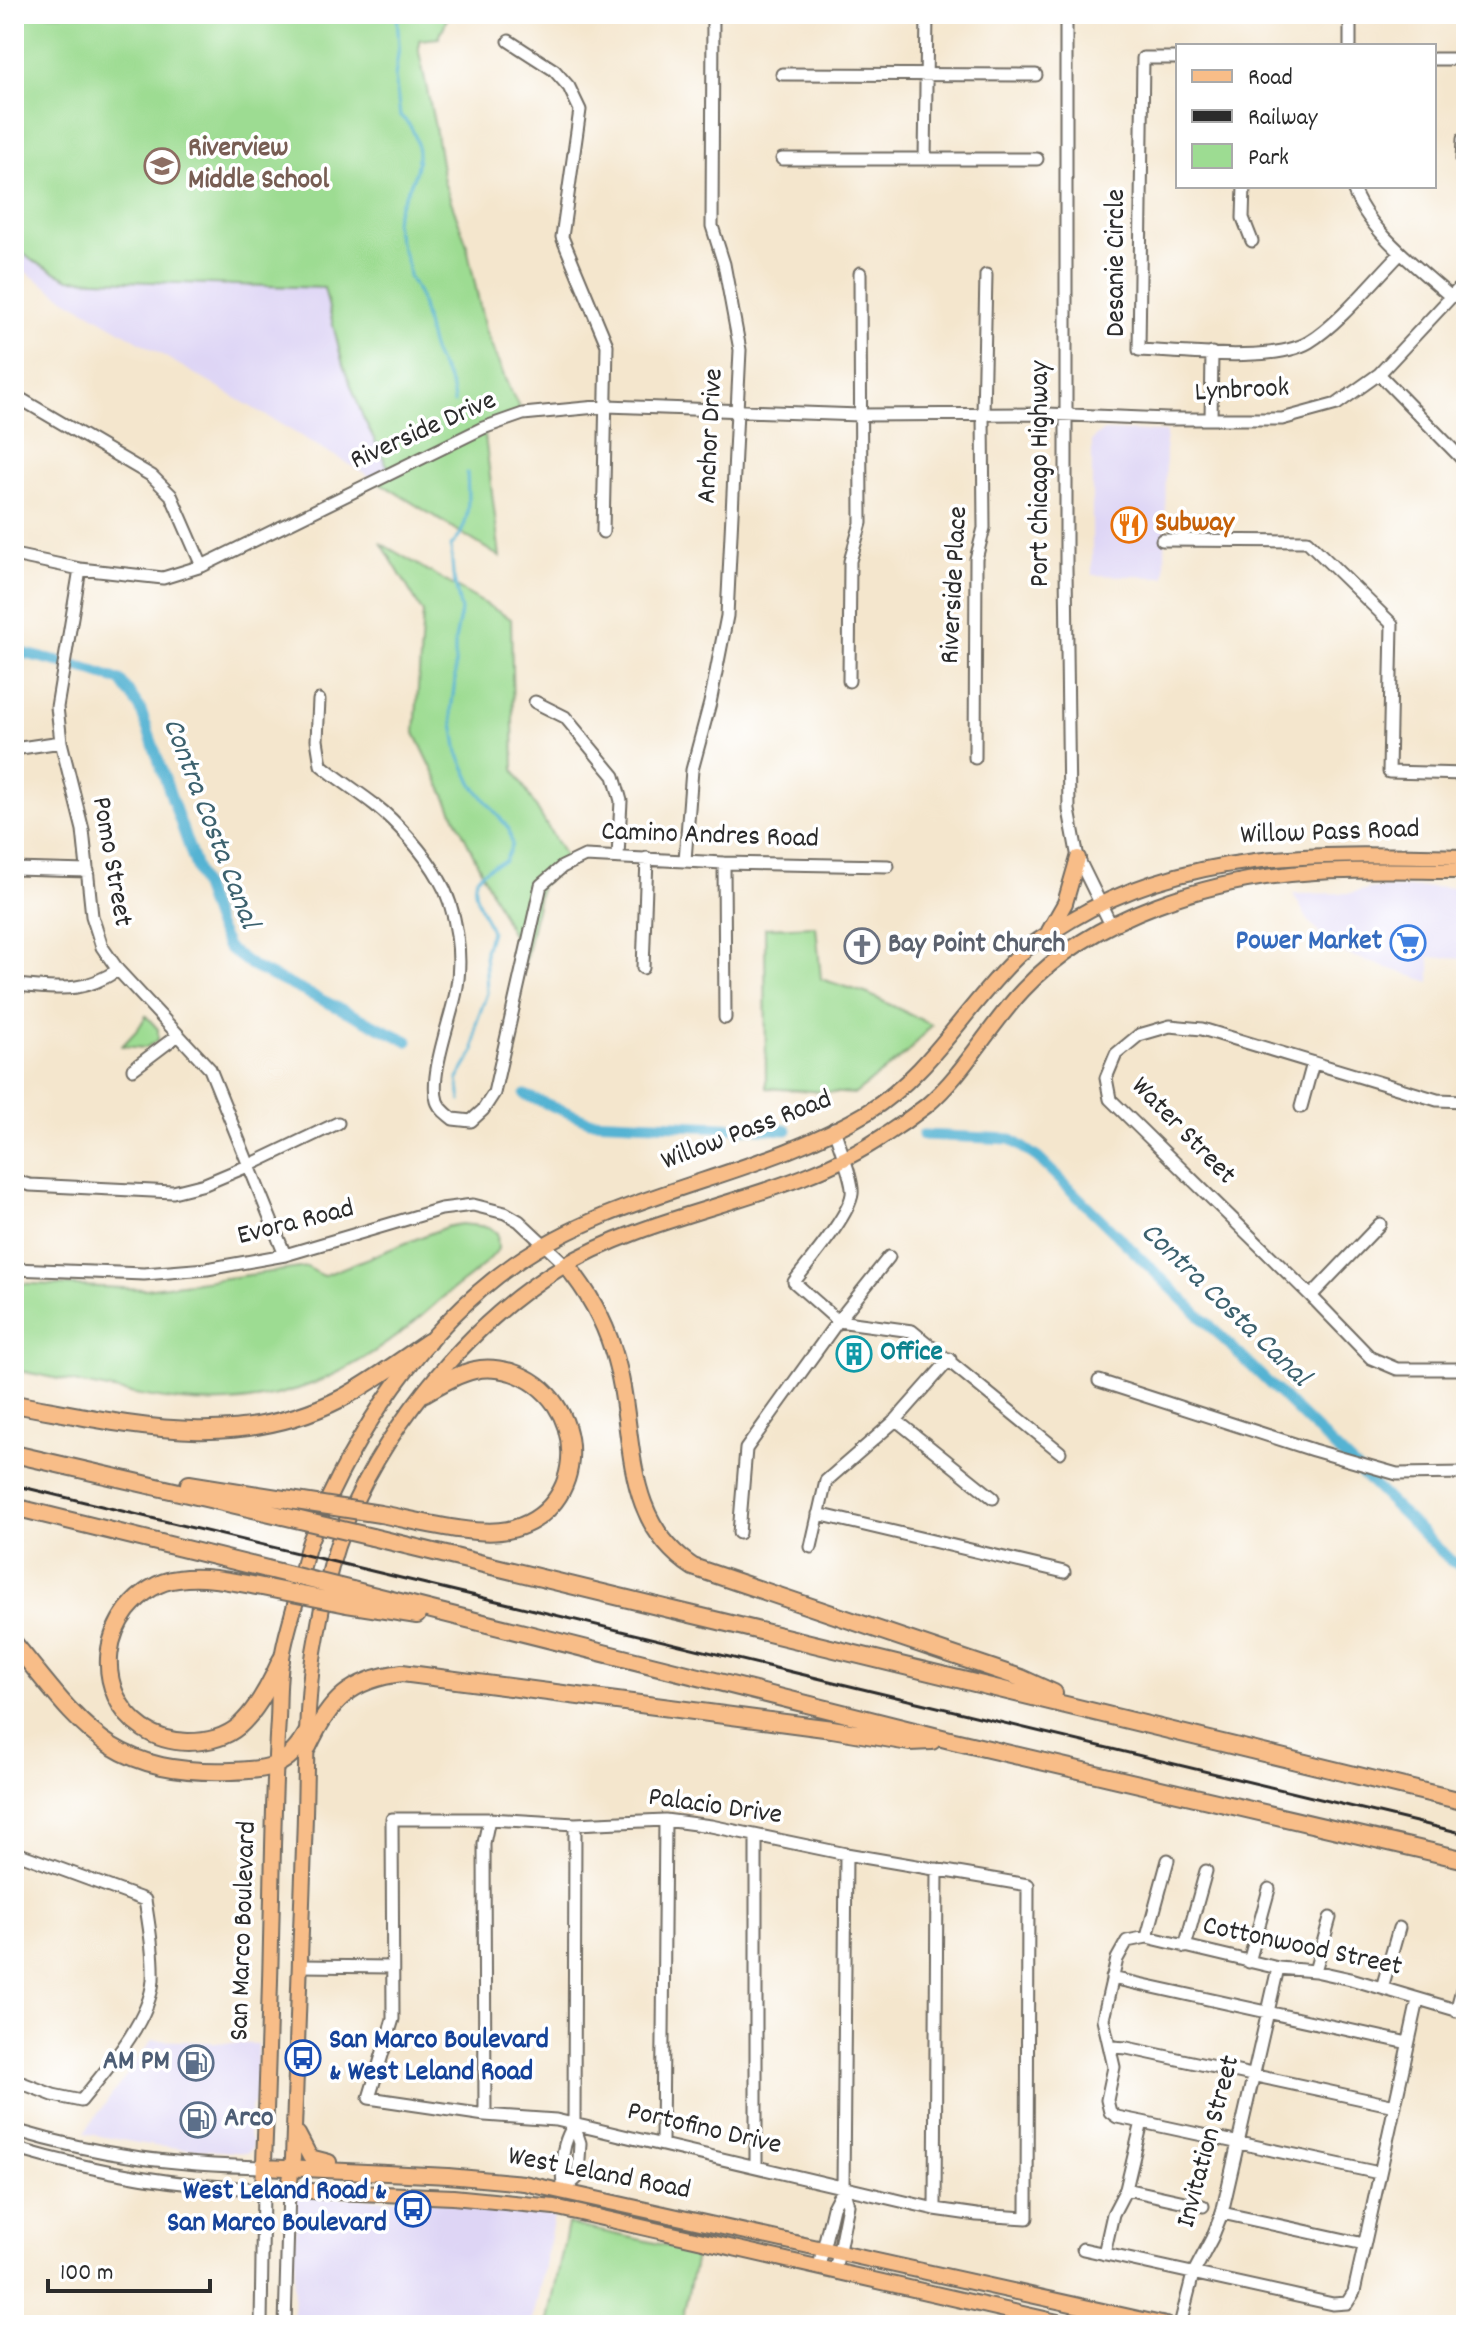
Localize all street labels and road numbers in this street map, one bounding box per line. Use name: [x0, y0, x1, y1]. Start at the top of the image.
street label: Desanie Circle: [1098, 189, 1138, 337]
street label: Port Chicago Highway: [1022, 360, 1062, 587]
street label: Anchor Drive: [688, 367, 736, 505]
street label: Lynbrook: [1194, 370, 1290, 414]
street label: Riverside Drive: [345, 382, 503, 482]
street label: Riverside Place: [932, 505, 980, 665]
street label: Pomo Street: [79, 794, 141, 930]
street label: Willow Pass Road: [1240, 811, 1420, 857]
street label: Camino Andres Road: [600, 813, 820, 861]
street label: Water Street: [1120, 1069, 1244, 1195]
street label: Willow Pass Road: [656, 1081, 838, 1183]
street label: Evora Road: [233, 1190, 359, 1258]
street label: Palacio Drive: [645, 1779, 785, 1837]
street label: San Marco Boulevard: [221, 1820, 269, 2042]
street label: Cottonwood Street: [1199, 1907, 1405, 1989]
street label: Invitation Street: [1168, 2051, 1252, 2233]
street label: Portofino Drive: [623, 2093, 785, 2167]
street label: West Leland Road: [504, 2138, 694, 2212]

